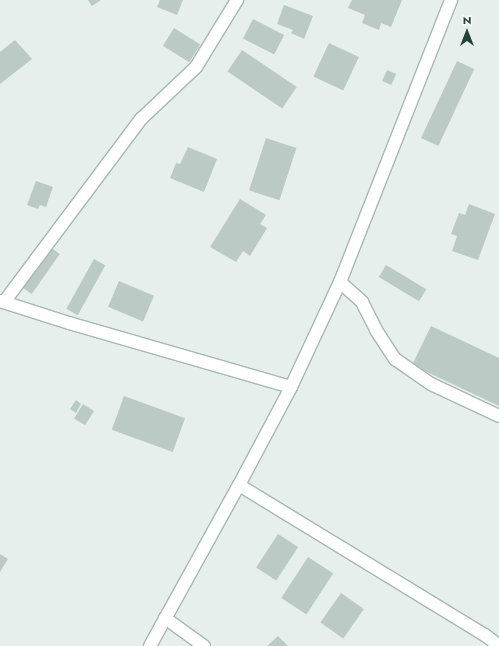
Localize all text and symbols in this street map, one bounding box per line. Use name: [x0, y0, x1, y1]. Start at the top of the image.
north arrow: [447, 12, 487, 52]
text: N: [463, 12, 471, 28]

